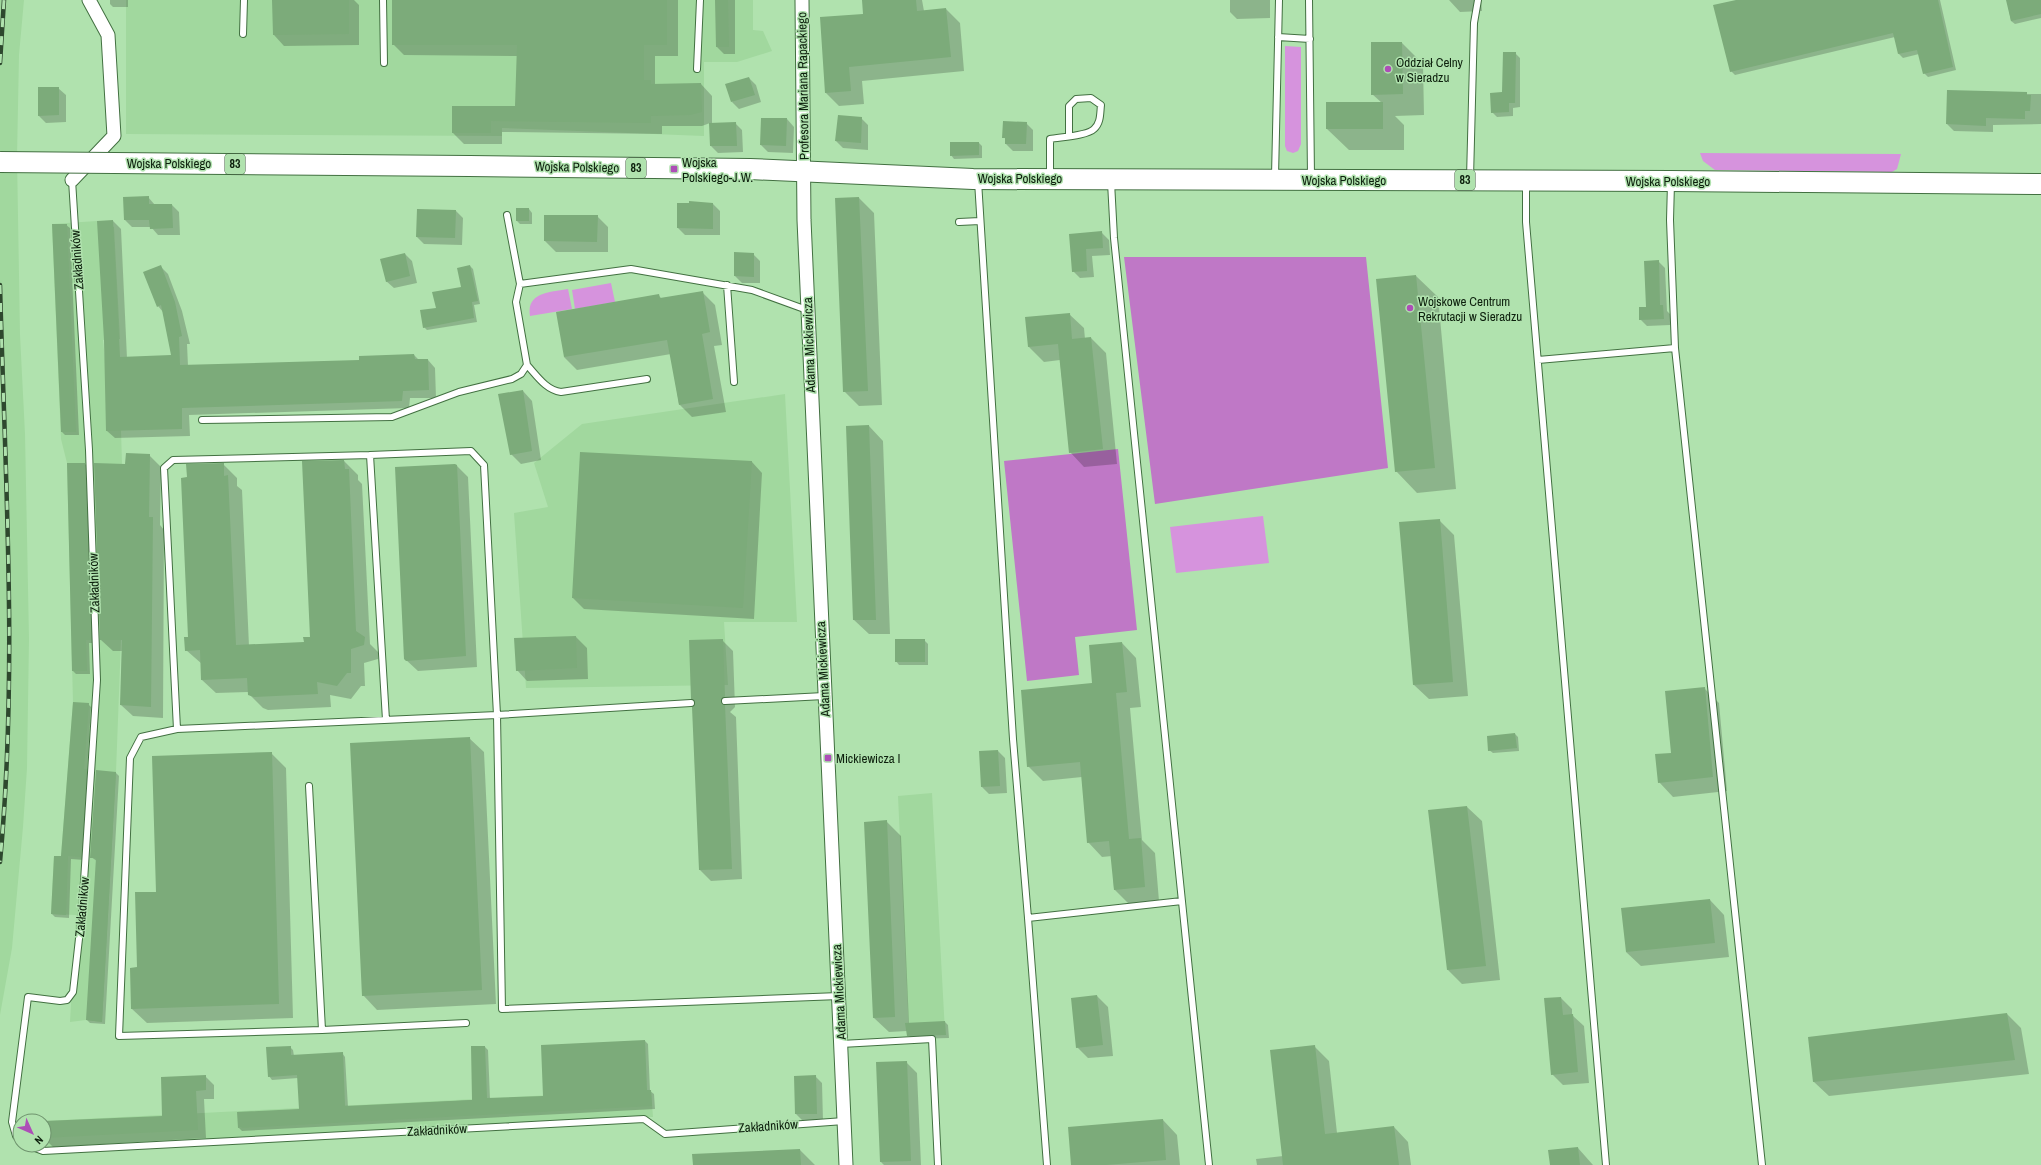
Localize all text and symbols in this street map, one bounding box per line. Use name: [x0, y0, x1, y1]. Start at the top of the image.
street label: Profesora Mariana Rapackiego: [793, 12, 813, 160]
place label: Oddział Celny w Sieradzu: [1396, 54, 1464, 86]
marker: Oddział Celny w Sieradzu: [1383, 64, 1393, 74]
road number: 83: [225, 154, 245, 174]
place label: Wojska Polskiego-J.W.: [682, 154, 753, 186]
street label: Wojska Polskiego: [127, 155, 211, 172]
street label: Wojska Polskiego: [535, 158, 619, 176]
road number: 83: [626, 158, 646, 178]
marker: Wojska Polskiego-J.W.: [669, 164, 679, 174]
street label: Wojska Polskiego: [978, 170, 1062, 187]
road number: 83: [1455, 170, 1475, 190]
street label: Wojska Polskiego: [1302, 172, 1386, 189]
street label: Wojska Polskiego: [1626, 173, 1710, 190]
street label: Zakładników: [66, 229, 88, 290]
place label: Wojskowe Centrum Rekrutacji w Sieradzu: [1418, 293, 1522, 325]
street label: Adama Mickiewicza: [799, 297, 819, 394]
marker: Wojskowe Centrum Rekrutacji w Sieradzu: [1405, 303, 1415, 313]
street label: Zakładników: [84, 553, 104, 613]
street label: Adama Mickiewicza: [812, 621, 834, 718]
place label: Mickiewicza I: [836, 750, 901, 767]
marker: Mickiewicza I: [823, 753, 833, 763]
street label: Zakładników: [71, 876, 93, 938]
street label: Adama Mickiewicza: [828, 944, 850, 1041]
north arrow: [12, 1113, 52, 1153]
street label: Zakładników: [738, 1115, 799, 1137]
street label: Zakładników: [407, 1120, 468, 1140]
text: N: [32, 1133, 46, 1147]

